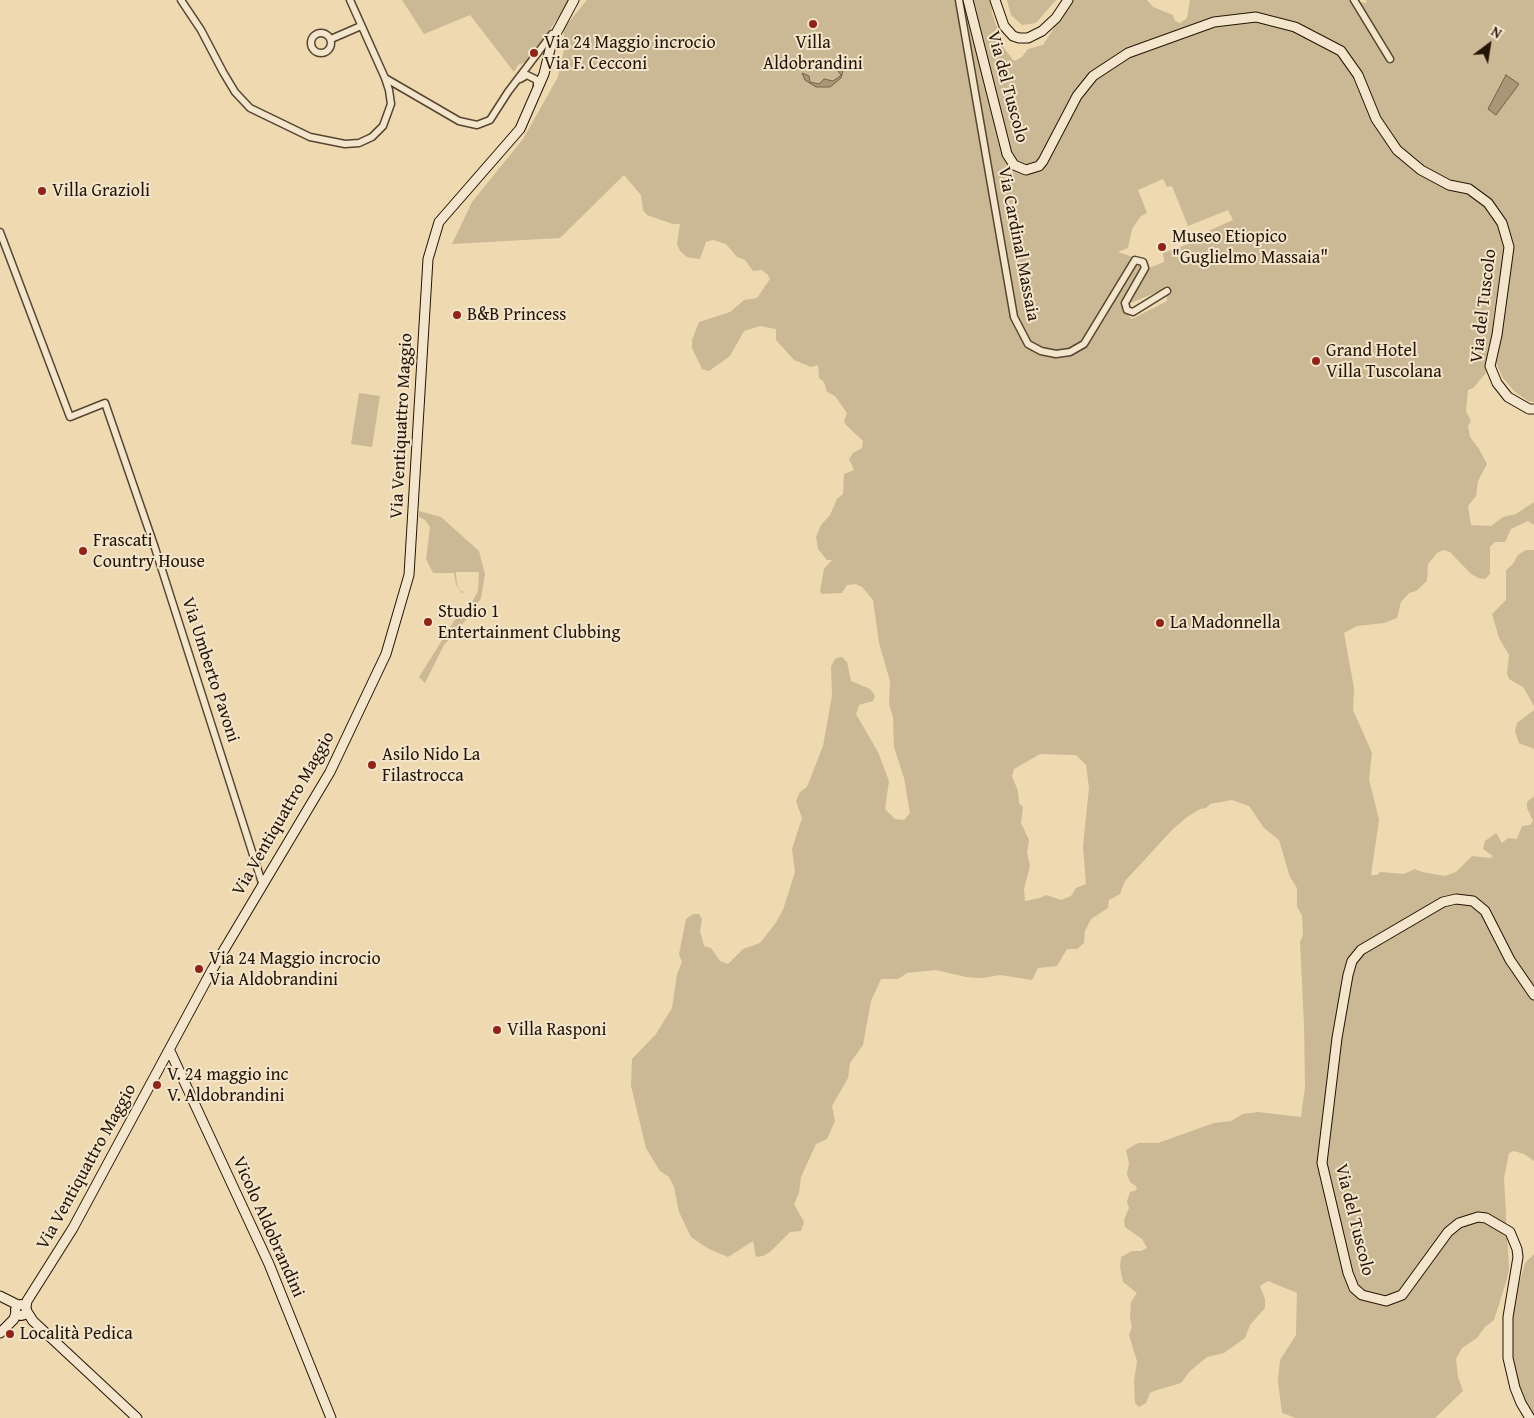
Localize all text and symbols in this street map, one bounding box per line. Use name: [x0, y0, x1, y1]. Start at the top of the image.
marker: Villa Aldobrandini: [807, 18, 819, 30]
north arrow: [1464, 20, 1514, 70]
text: N: [1488, 21, 1506, 43]
street label: Via del Tuscolo: [982, 29, 1032, 145]
place label: Via 24 Maggio incrocio Via F. Cecconi: [544, 32, 716, 74]
place label: Villa Aldobrandini: [763, 32, 863, 74]
marker: Via 24 Maggio incrocio Via F. Cecconi: [528, 47, 540, 59]
street label: Via Cardinal Massaia: [992, 165, 1044, 323]
place label: Villa Grazioli: [52, 180, 150, 202]
marker: Villa Grazioli: [36, 185, 48, 197]
place label: Museo Etiopico "Guglielmo Massaia": [1172, 226, 1328, 268]
marker: Museo Etiopico "Guglielmo Massaia": [1156, 241, 1168, 253]
street label: Via del Tuscolo: [1466, 248, 1502, 364]
place label: B&B Princess: [467, 304, 567, 326]
marker: B&B Princess: [451, 309, 463, 321]
street label: Via Ventiquattro Maggio: [386, 332, 418, 520]
place label: Grand Hotel Villa Tuscolana: [1326, 340, 1442, 382]
marker: Grand Hotel Villa Tuscolana: [1310, 355, 1322, 367]
place label: Frascati Country House: [93, 530, 205, 572]
marker: Frascati Country House: [77, 545, 89, 557]
street label: Via Umberto Pavoni: [176, 595, 244, 745]
place label: Studio 1 Entertainment Clubbing: [438, 601, 620, 644]
place label: La Madonnella: [1170, 612, 1281, 634]
marker: Studio 1 Entertainment Clubbing: [422, 616, 434, 628]
marker: La Madonnella: [1154, 617, 1166, 629]
street label: Via Ventiquattro Maggio: [228, 728, 340, 900]
place label: Asilo Nido La Filastrocca: [382, 744, 480, 786]
marker: Asilo Nido La Filastrocca: [366, 759, 378, 771]
place label: Via 24 Maggio incrocio Via Aldobrandini: [209, 948, 381, 991]
marker: Via 24 Maggio incrocio Via Aldobrandini: [193, 963, 205, 975]
place label: Villa Rasponi: [507, 1019, 606, 1041]
marker: Villa Rasponi: [491, 1024, 503, 1036]
place label: V. 24 maggio inc V. Aldobrandini: [167, 1064, 289, 1106]
marker: V. 24 maggio inc V. Aldobrandini: [151, 1079, 163, 1091]
street label: Via Ventiquattro Maggio: [32, 1080, 142, 1254]
street label: Vicolo Aldobrandini: [227, 1153, 309, 1301]
street label: Via del Tuscolo: [1330, 1162, 1378, 1278]
place label: Località Pedica: [20, 1323, 133, 1345]
marker: Località Pedica: [4, 1328, 16, 1340]

